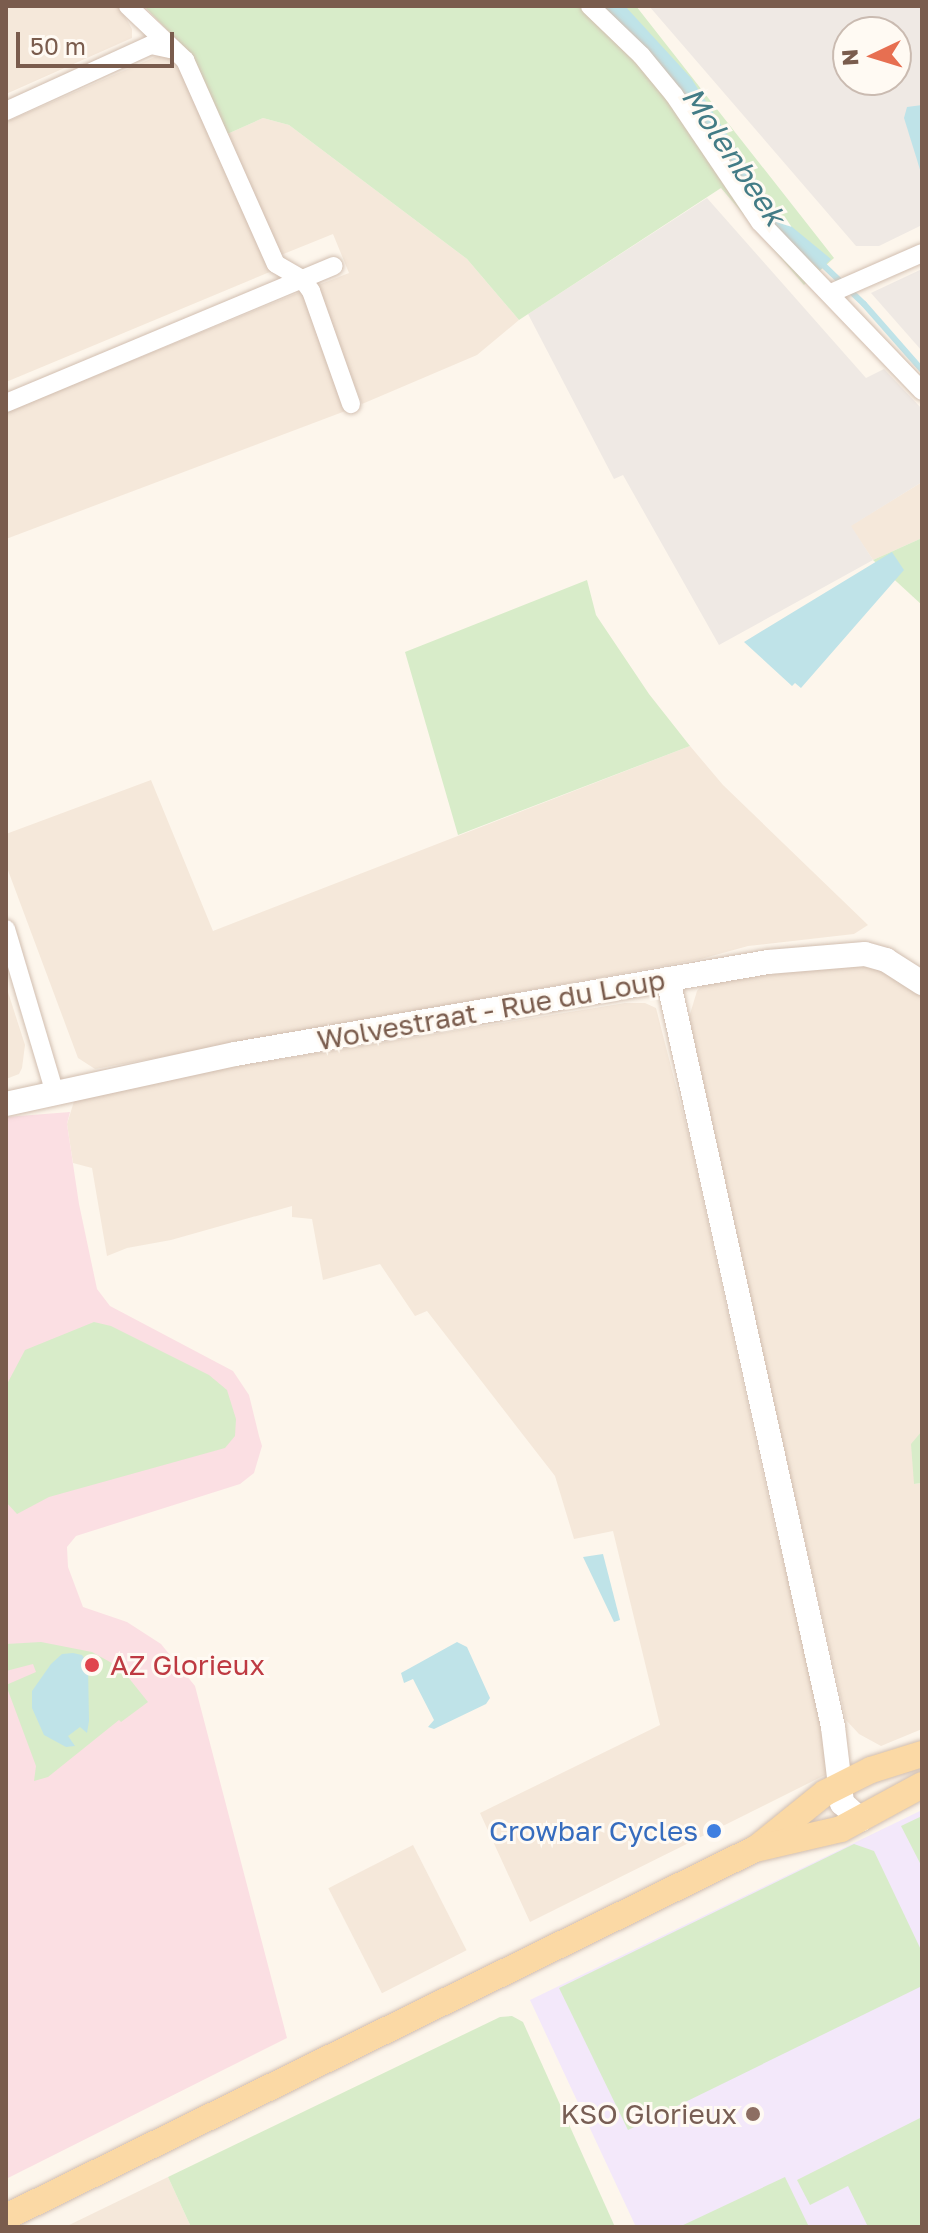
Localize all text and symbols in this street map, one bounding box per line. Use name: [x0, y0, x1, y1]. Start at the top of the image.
scale bar: [20, 16, 178, 66]
north arrow: [832, 16, 912, 96]
text: 50 m: [30, 31, 86, 60]
text: N: [836, 48, 864, 67]
water label: Molenbeek: [675, 80, 793, 232]
street label: Wolvestraat - Rue du Loup: [314, 963, 668, 1057]
place label: AZ Glorieux: [110, 1648, 265, 1682]
marker: AZ Glorieux: [81, 1654, 103, 1676]
place label: Crowbar Cycles: [489, 1814, 698, 1848]
marker: Crowbar Cycles: [705, 1822, 723, 1840]
place label: KSO Glorieux: [560, 2097, 737, 2131]
marker: KSO Glorieux: [744, 2105, 762, 2123]

